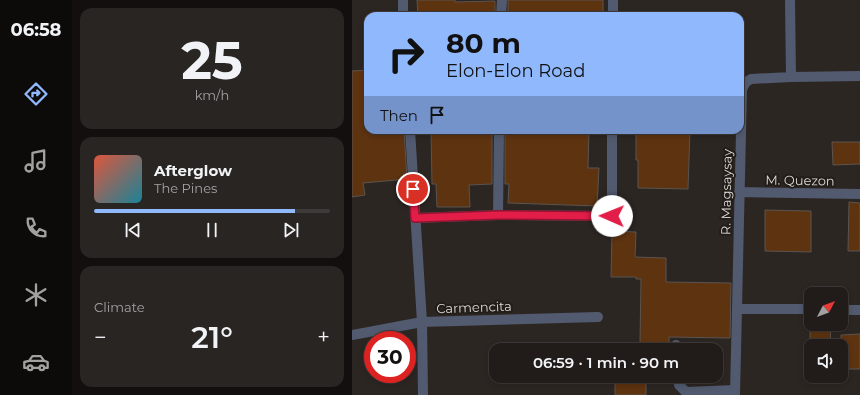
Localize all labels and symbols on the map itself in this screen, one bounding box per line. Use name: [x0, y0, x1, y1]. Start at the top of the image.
street label: R. Magsaysay: [717, 148, 735, 235]
street label: M. Quezon: [765, 171, 835, 189]
pin: [396, 172, 430, 206]
position arrow: [591, 195, 633, 237]
north arrow: [804, 287, 848, 331]
street label: Carmencita: [436, 298, 512, 316]
speed limit sign: 30: [364, 331, 416, 383]

